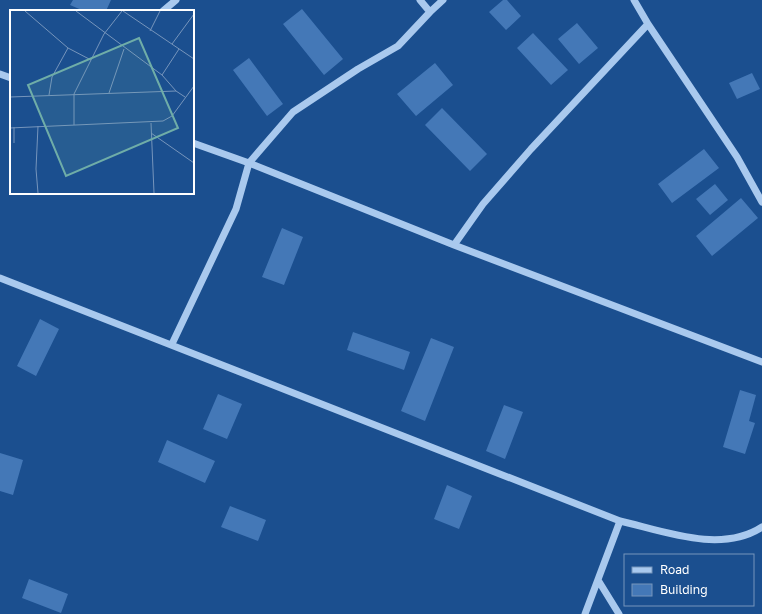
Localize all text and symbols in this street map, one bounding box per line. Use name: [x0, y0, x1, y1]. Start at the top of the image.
inset map: [10, 10, 194, 194]
legend: [624, 554, 754, 606]
text: Road: [660, 562, 689, 577]
text: Building: [660, 582, 708, 597]

